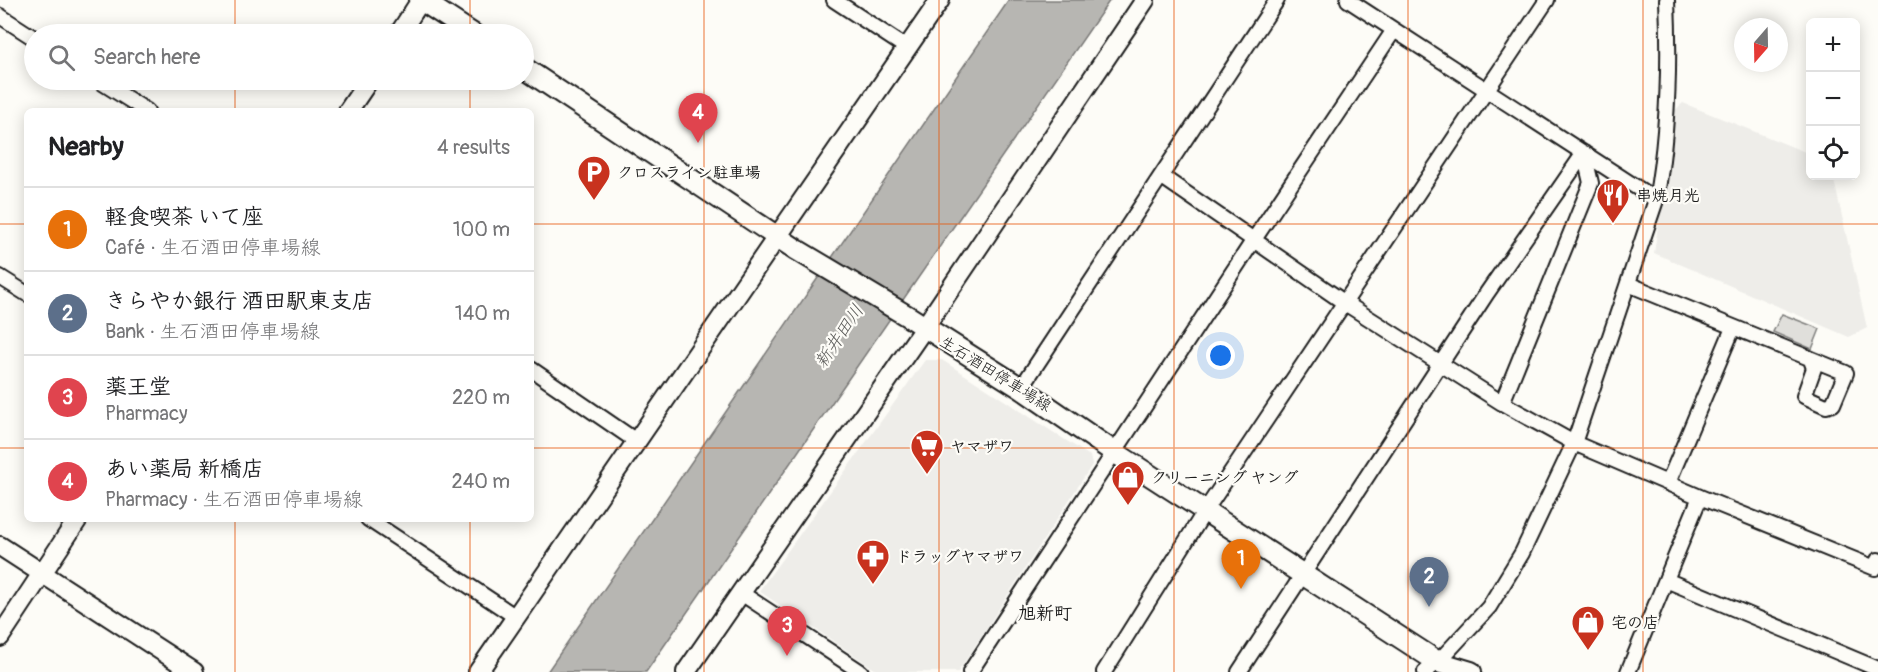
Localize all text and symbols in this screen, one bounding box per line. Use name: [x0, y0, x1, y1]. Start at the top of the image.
north arrow: [1734, 18, 1788, 72]
map controls: [1806, 18, 1860, 180]
button: +: [1806, 18, 1860, 72]
search box: [24, 24, 534, 90]
icon: search: [45, 41, 78, 74]
text: Search here: [93, 43, 200, 71]
button: −: [1806, 72, 1860, 126]
pin: 4: [678, 94, 718, 143]
button: locate: [1806, 126, 1860, 180]
text: Nearby: [48, 131, 124, 163]
text: 4 results: [437, 135, 510, 160]
parking icon: クロスライン駐車場: [576, 154, 612, 201]
place label: クロスライン駐車場: [617, 163, 761, 183]
restaurant icon: 串焼月光: [1595, 177, 1631, 224]
place label: 串焼月光: [1636, 186, 1700, 206]
text: 軽食喫茶 いて座: [105, 203, 264, 231]
text: 1: [64, 217, 71, 242]
text: 100 m: [453, 217, 510, 242]
text: Café · 生石酒田停車場線: [105, 235, 321, 260]
text: きらやか銀行 酒田駅東支店: [105, 287, 374, 315]
water label: 新井田川: [810, 300, 869, 373]
text: 2: [62, 301, 73, 326]
text: 140 m: [455, 301, 510, 326]
text: Bank · 生石酒田停車場線: [105, 319, 320, 344]
street label: 生石酒田停車場線: [936, 331, 1055, 416]
your location: [1206, 341, 1235, 370]
text: 薬王堂: [105, 373, 171, 401]
text: 3: [62, 385, 73, 410]
text: 220 m: [452, 385, 510, 410]
text: Pharmacy: [105, 401, 188, 426]
supermarket icon: ヤマザワ: [909, 428, 945, 475]
place label: ヤマザワ: [950, 437, 1014, 457]
text: あい薬局 新橋店: [105, 455, 264, 483]
shop icon: クリーニング ヤング: [1110, 459, 1146, 506]
place label: クリーニング ヤング: [1151, 468, 1298, 488]
text: 4: [62, 469, 73, 494]
text: 240 m: [451, 469, 510, 494]
text: Pharmacy · 生石酒田停車場線: [105, 487, 363, 512]
pharmacy icon: ドラッグヤマザワ: [855, 538, 891, 585]
pin: 1: [1222, 540, 1260, 589]
place label: ドラッグヤマザワ: [896, 547, 1024, 567]
pin: 2: [1410, 558, 1448, 607]
district label: 旭新町: [1018, 602, 1072, 625]
shop icon: 宅の店: [1570, 604, 1606, 651]
pin: 3: [768, 606, 806, 656]
place label: 宅の店: [1611, 613, 1659, 633]

